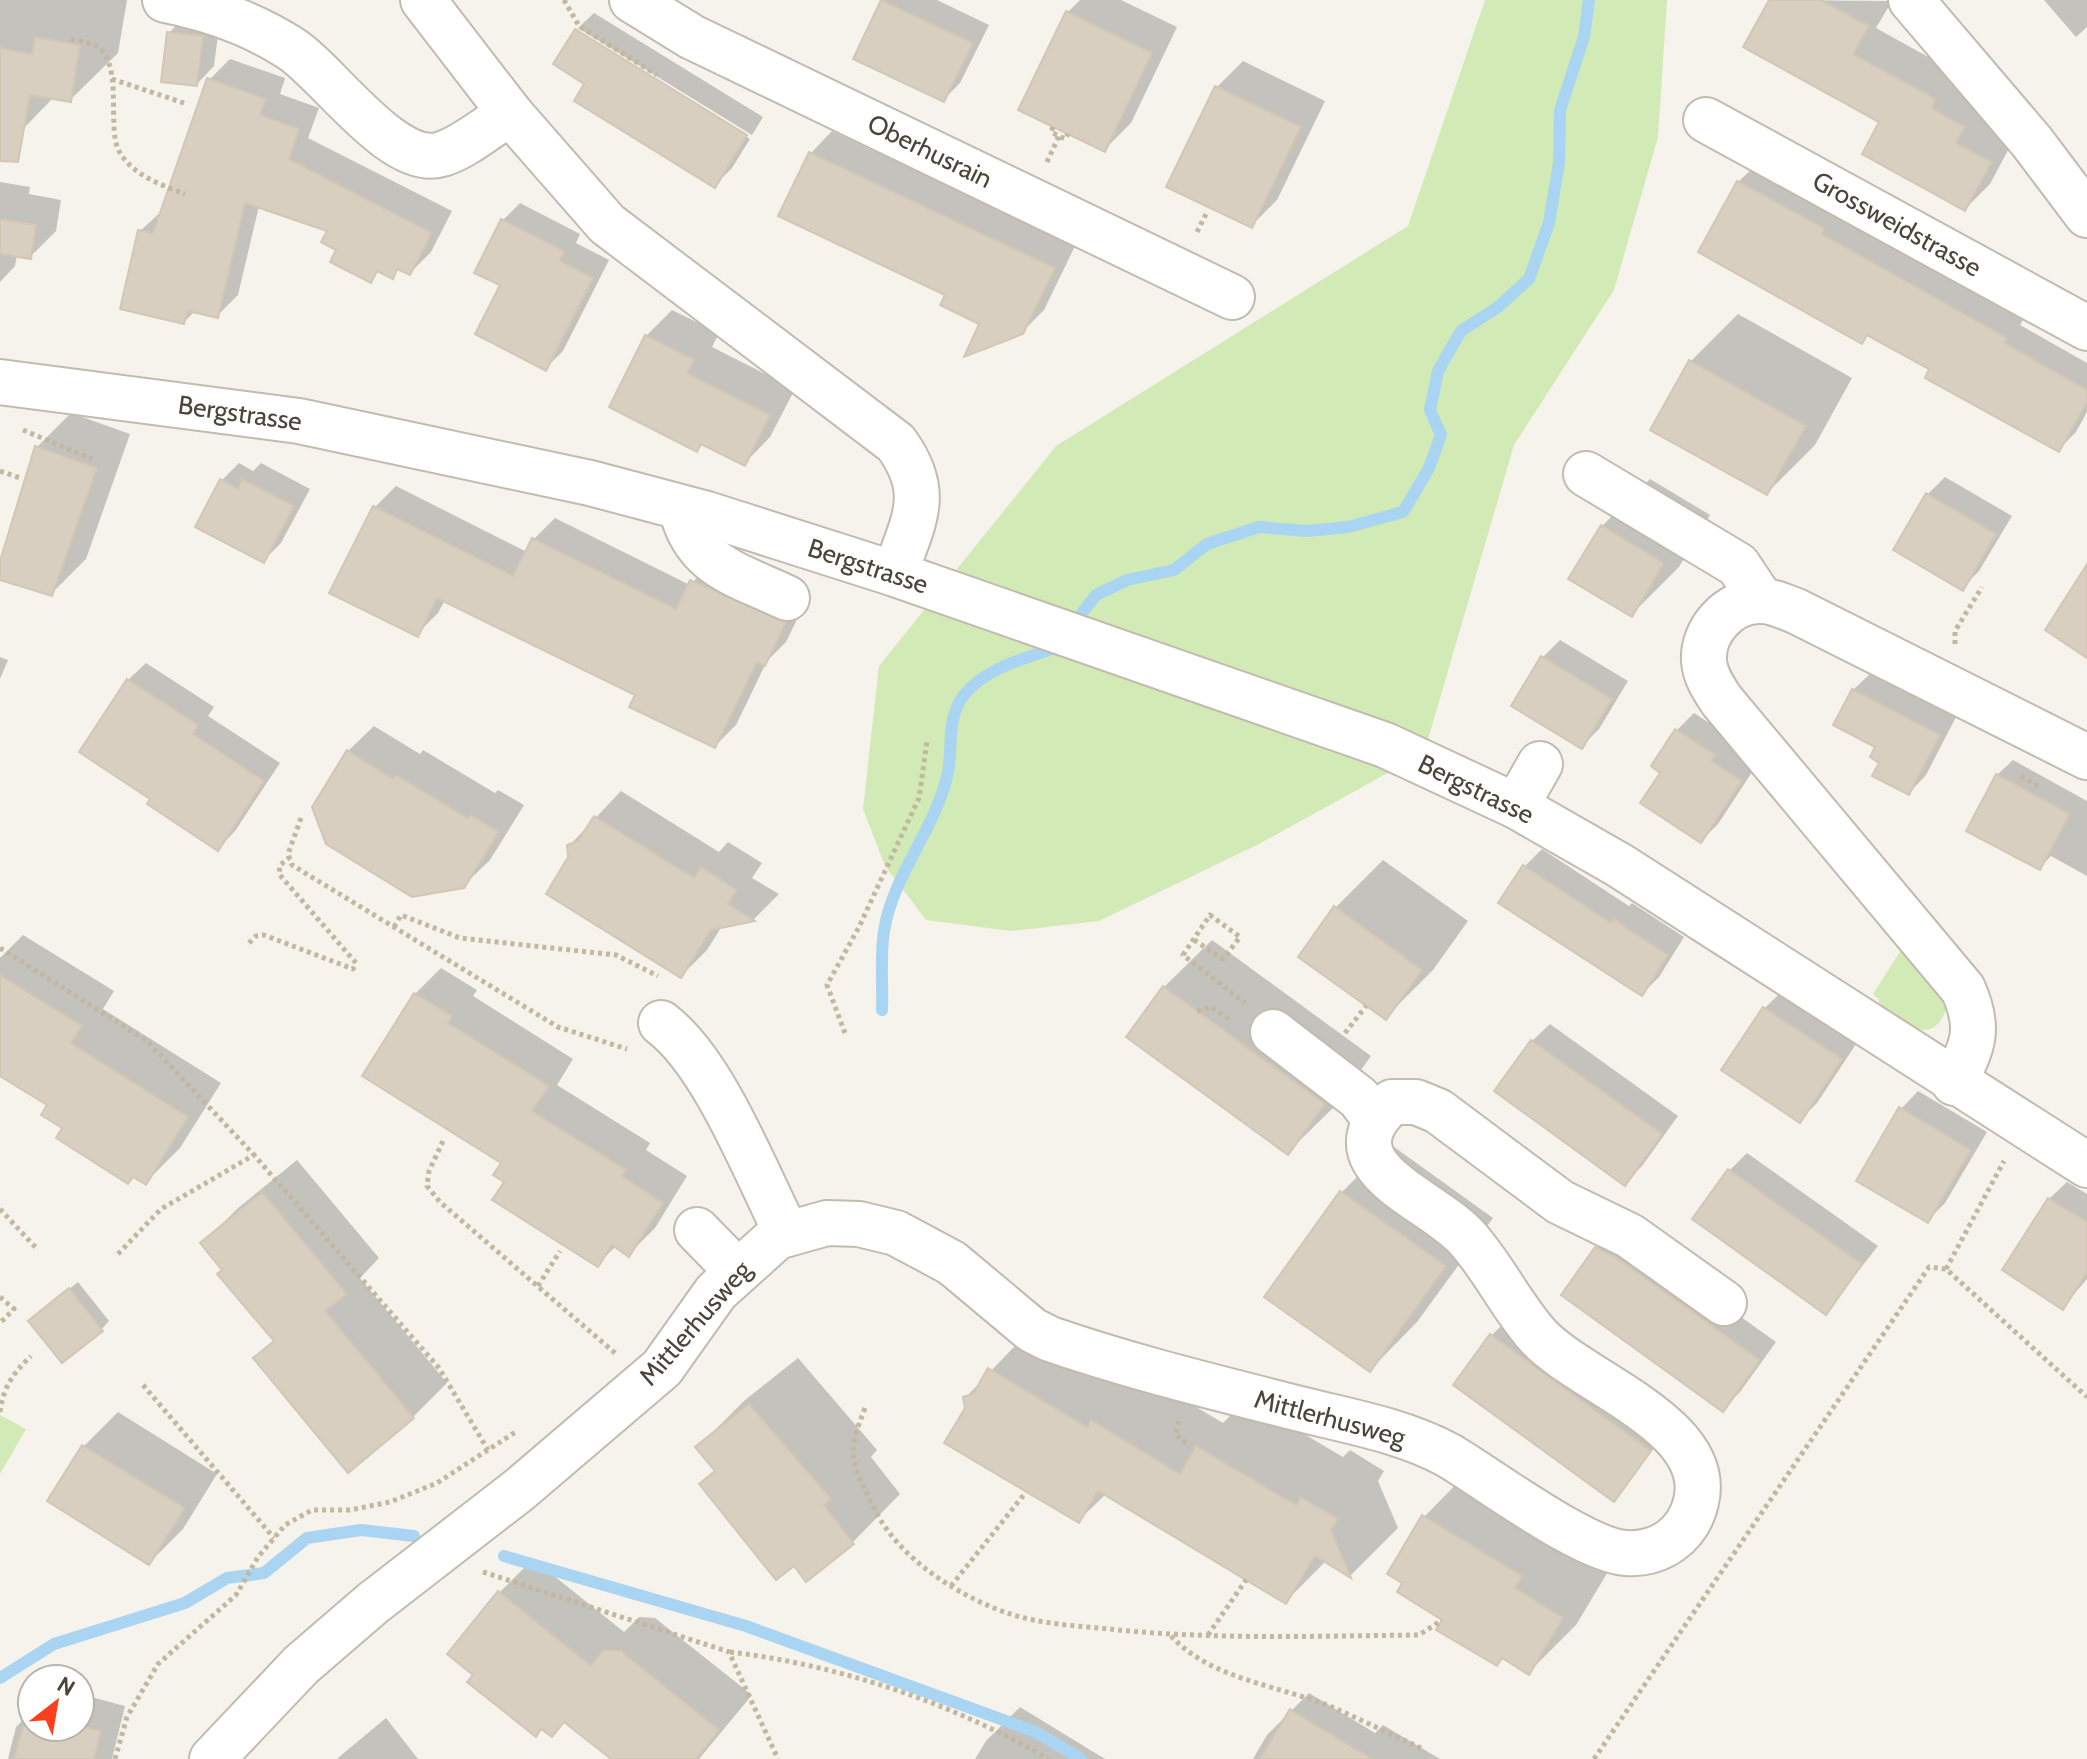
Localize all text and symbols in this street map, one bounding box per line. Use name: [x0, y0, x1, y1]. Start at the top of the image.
street label: Oberhusrain: [862, 107, 998, 195]
street label: Grossweidstrasse: [1807, 164, 1987, 284]
street label: Bergstrasse: [176, 388, 304, 438]
street label: Bergstrasse: [804, 532, 932, 600]
street label: Bergstrasse: [1413, 747, 1539, 831]
street label: Mittlerhusweg: [632, 1253, 759, 1392]
street label: Mittlerhusweg: [1251, 1383, 1410, 1454]
north arrow: [16, 1663, 96, 1743]
text: N: [52, 1671, 80, 1702]

